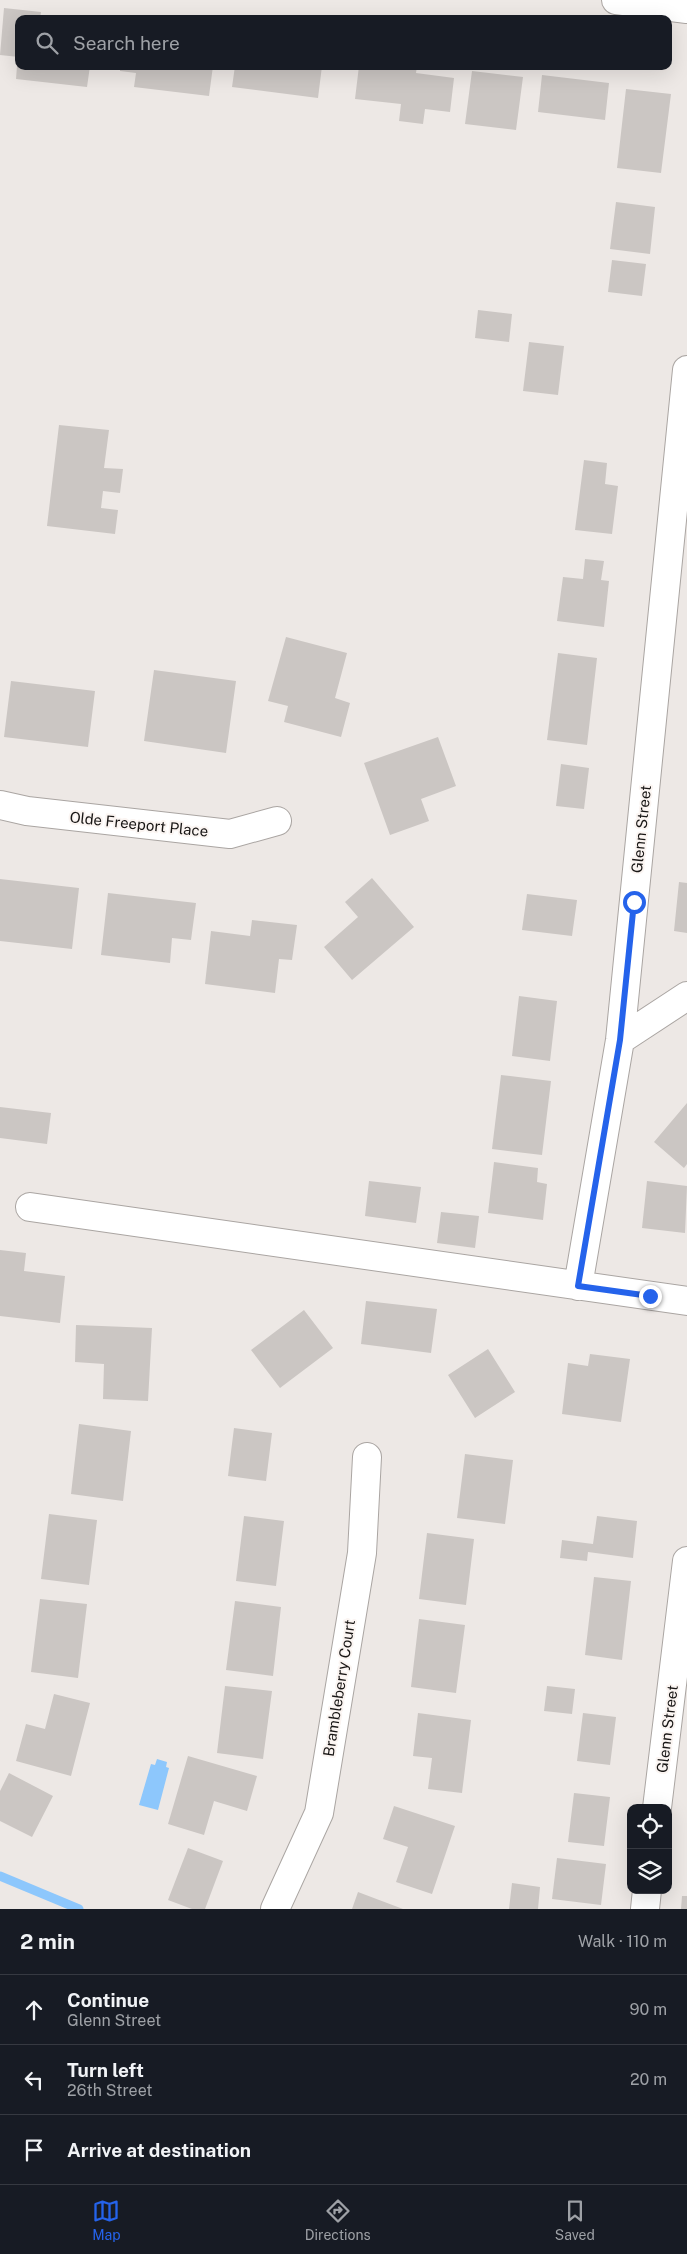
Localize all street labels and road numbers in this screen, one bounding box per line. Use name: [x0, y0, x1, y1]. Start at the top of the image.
street label: Glenn Street: [628, 784, 654, 874]
street label: Olde Freeport Place: [69, 808, 209, 840]
street label: Brambleberry Court: [320, 1618, 358, 1758]
street label: Glenn Street: [653, 1684, 681, 1774]

